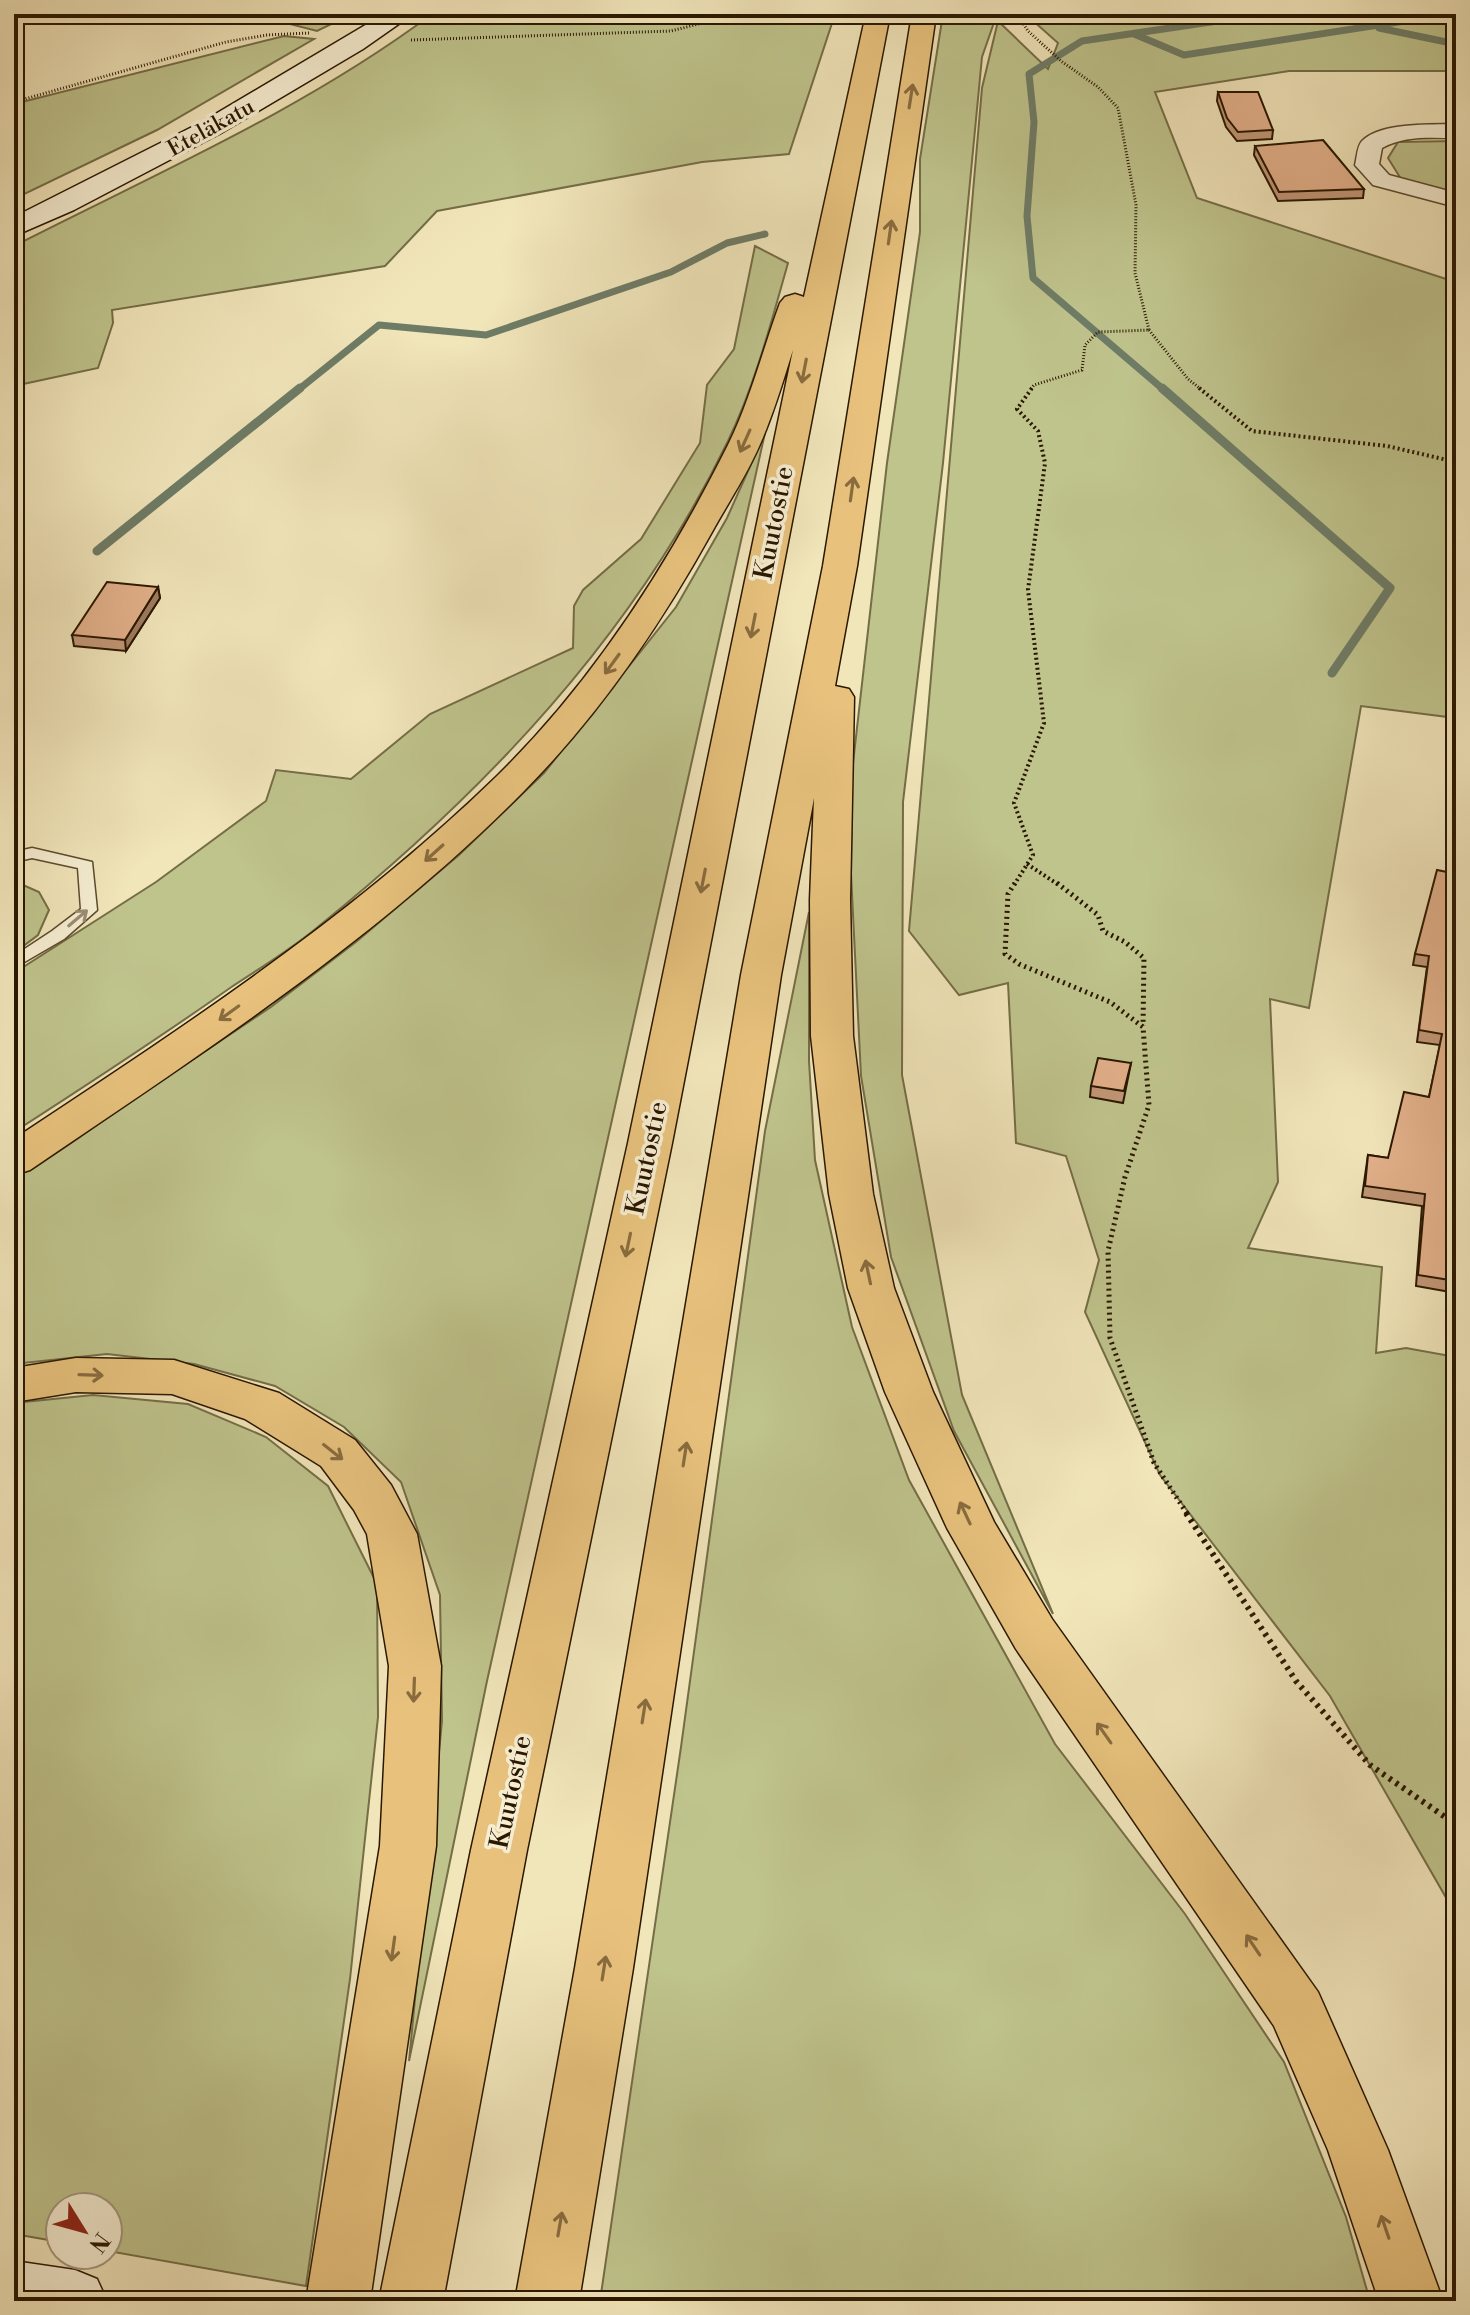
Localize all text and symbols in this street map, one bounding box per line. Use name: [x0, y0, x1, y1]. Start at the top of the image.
one-way arrow: [904, 84, 919, 109]
street label: Eteläkatu: [163, 93, 260, 163]
one-way arrow: [883, 220, 898, 245]
one-way arrow: [796, 358, 811, 383]
one-way arrow: [736, 429, 751, 453]
street label: Kuutostie: [747, 463, 801, 583]
one-way arrow: [845, 477, 860, 502]
one-way arrow: [745, 613, 760, 638]
one-way arrow: [603, 653, 620, 674]
one-way arrow: [424, 843, 444, 861]
one-way arrow: [694, 868, 709, 893]
one-way arrow: [67, 909, 88, 927]
one-way arrow: [219, 1005, 241, 1021]
street label: Kuutostie: [619, 1098, 675, 1218]
one-way arrow: [620, 1232, 635, 1258]
one-way arrow: [860, 1260, 875, 1286]
one-way arrow: [77, 1368, 104, 1383]
one-way arrow: [678, 1442, 693, 1467]
one-way arrow: [322, 1443, 343, 1460]
one-way arrow: [957, 1501, 972, 1526]
one-way arrow: [406, 1676, 421, 1703]
one-way arrow: [637, 1699, 652, 1724]
one-way arrow: [1096, 1722, 1112, 1744]
street label: Kuutostie: [483, 1732, 539, 1852]
one-way arrow: [385, 1935, 400, 1961]
one-way arrow: [1245, 1935, 1261, 1957]
one-way arrow: [597, 1956, 612, 1981]
north arrow: [44, 2191, 124, 2271]
one-way arrow: [554, 2212, 569, 2237]
one-way arrow: [1377, 2215, 1392, 2240]
text: N: [82, 2227, 115, 2258]

